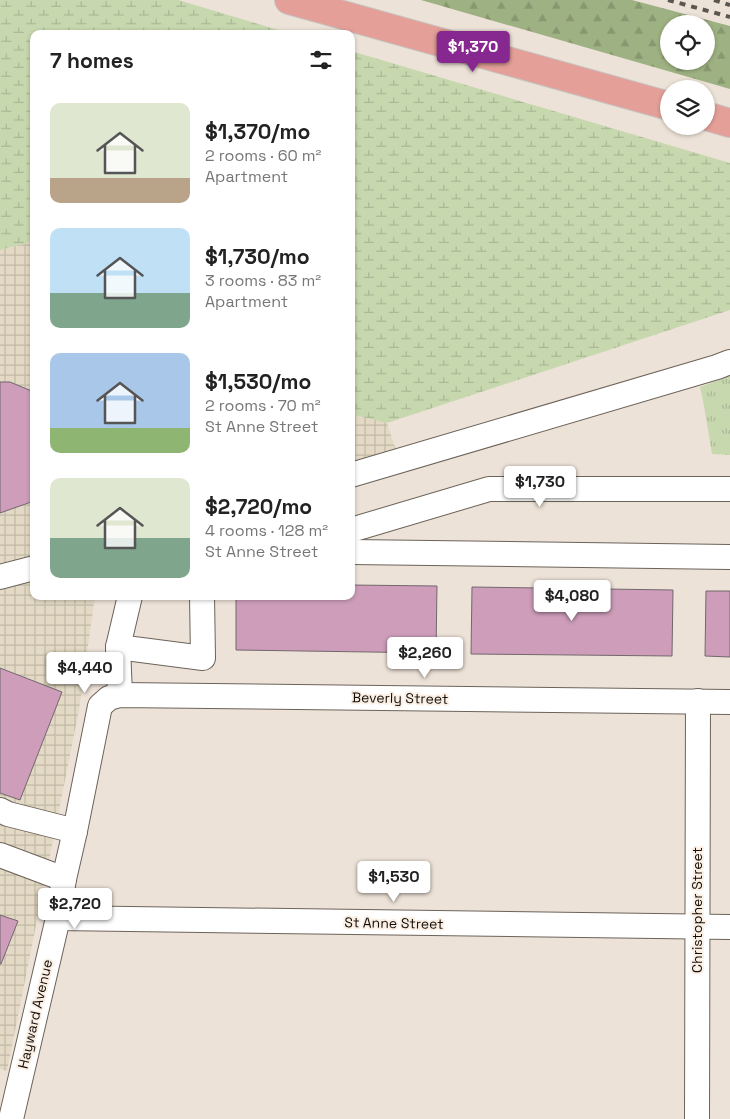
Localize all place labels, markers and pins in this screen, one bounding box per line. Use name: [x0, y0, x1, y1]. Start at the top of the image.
pin: $1,370: [432, 30, 514, 73]
pin: $1,730: [499, 466, 581, 508]
pin: $4,080: [531, 580, 613, 622]
pin: $2,260: [384, 636, 466, 679]
pin: $4,440: [44, 652, 126, 694]
pin: $1,530: [353, 860, 435, 903]
pin: $2,720: [34, 888, 116, 930]

